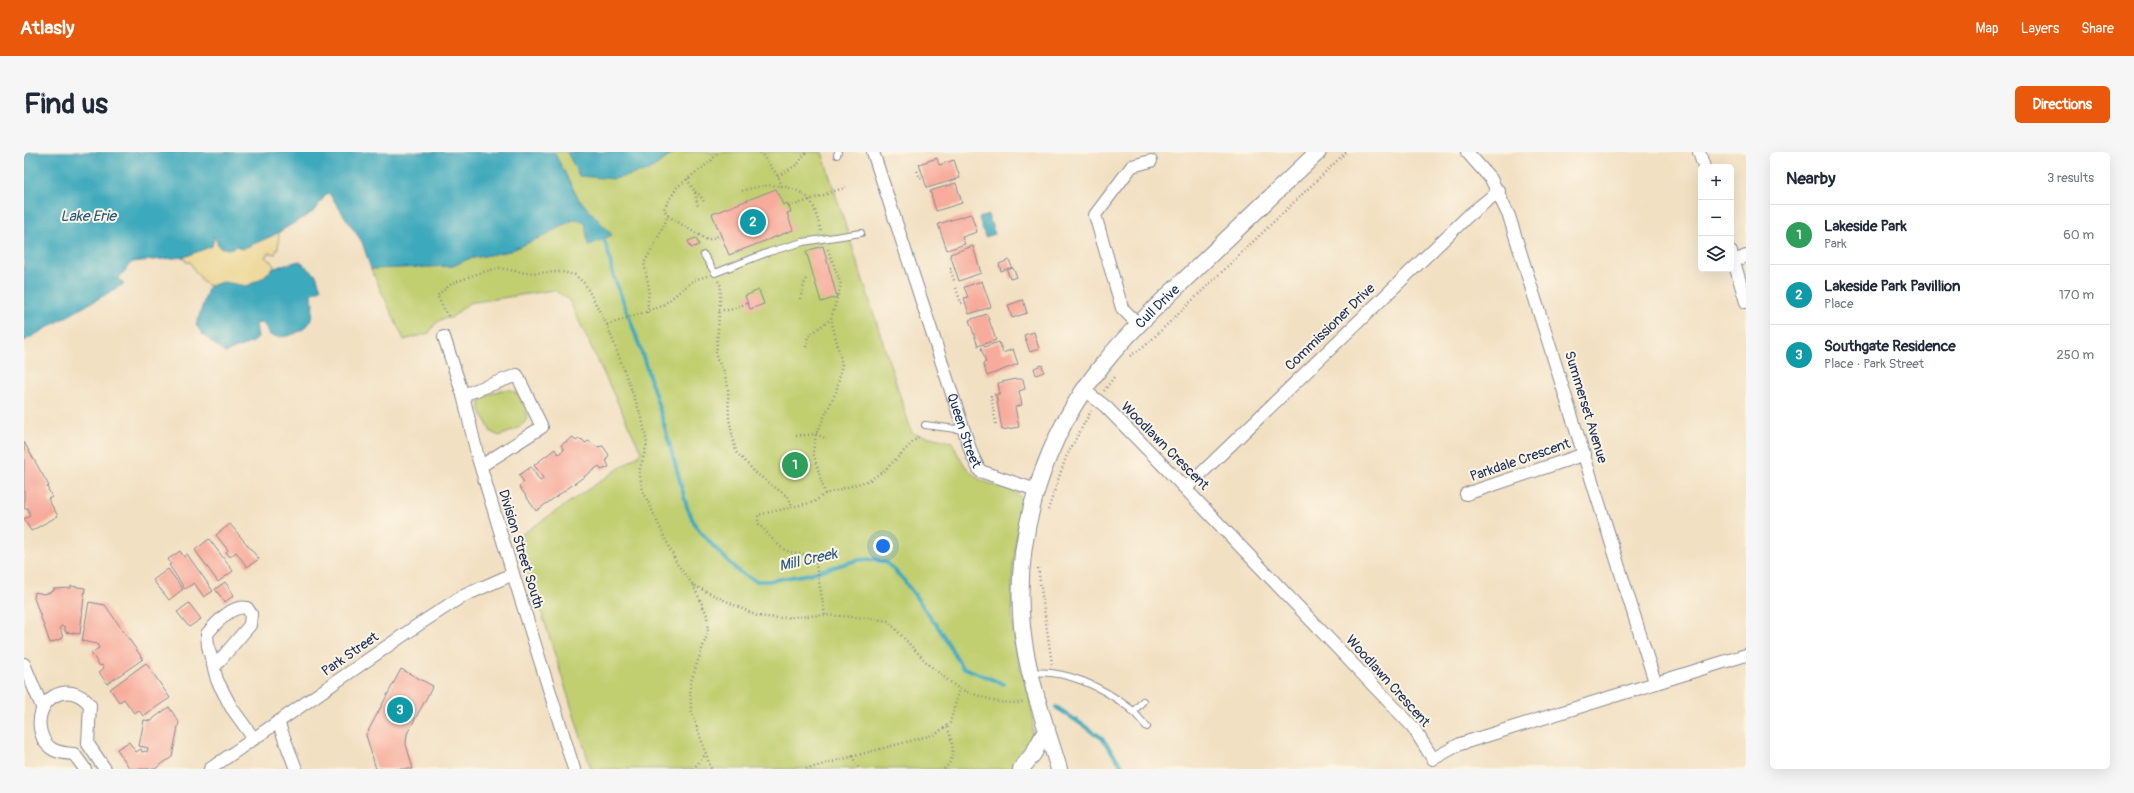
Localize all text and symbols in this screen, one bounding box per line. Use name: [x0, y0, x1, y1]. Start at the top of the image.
text: Atlasly: [20, 16, 74, 40]
text: Map: [1976, 20, 1999, 37]
text: Layers: [2021, 20, 2059, 37]
text: Share: [2081, 20, 2114, 37]
button: Directions: [2015, 86, 2110, 123]
text: Find us: [24, 87, 108, 122]
map controls: [1698, 164, 1734, 272]
button: +: [1698, 164, 1734, 200]
text: Nearby: [1786, 168, 1835, 189]
text: 3 results: [2047, 170, 2094, 186]
button: −: [1698, 200, 1734, 236]
water label: Lake Erie: [60, 207, 117, 226]
pin: 2: [740, 207, 766, 237]
text: Lakeside Park: [1824, 217, 1907, 236]
text: 1: [1796, 227, 1802, 243]
text: 60 m: [2063, 227, 2094, 243]
button: layers: [1698, 236, 1734, 272]
text: Park: [1824, 236, 1847, 252]
text: Lakeside Park Pavillion: [1824, 277, 1960, 296]
street label: Commissioner Drive: [1282, 280, 1378, 374]
street label: Cull Drive: [1131, 281, 1183, 332]
text: 2: [1795, 287, 1803, 303]
text: 170 m: [2059, 287, 2094, 303]
text: Place: [1824, 296, 1853, 312]
text: Southgate Residence: [1824, 337, 1956, 356]
text: 3: [1795, 347, 1803, 363]
text: 250 m: [2056, 347, 2094, 363]
street label: Summerset Avenue: [1561, 349, 1611, 465]
text: Place · Park Street: [1824, 356, 1924, 372]
street label: Queen Street: [944, 391, 986, 471]
street label: Woodlawn Crescent: [1117, 398, 1213, 494]
street label: Parkdale Crescent: [1468, 435, 1573, 485]
pin: 1: [782, 450, 808, 480]
street label: Division Street South: [495, 487, 547, 611]
your location: [873, 536, 893, 556]
water label: Mill Creek: [777, 544, 841, 576]
street label: Park Street: [318, 628, 382, 680]
street label: Woodlawn Crescent: [1342, 632, 1434, 731]
pin: 3: [387, 695, 413, 725]

